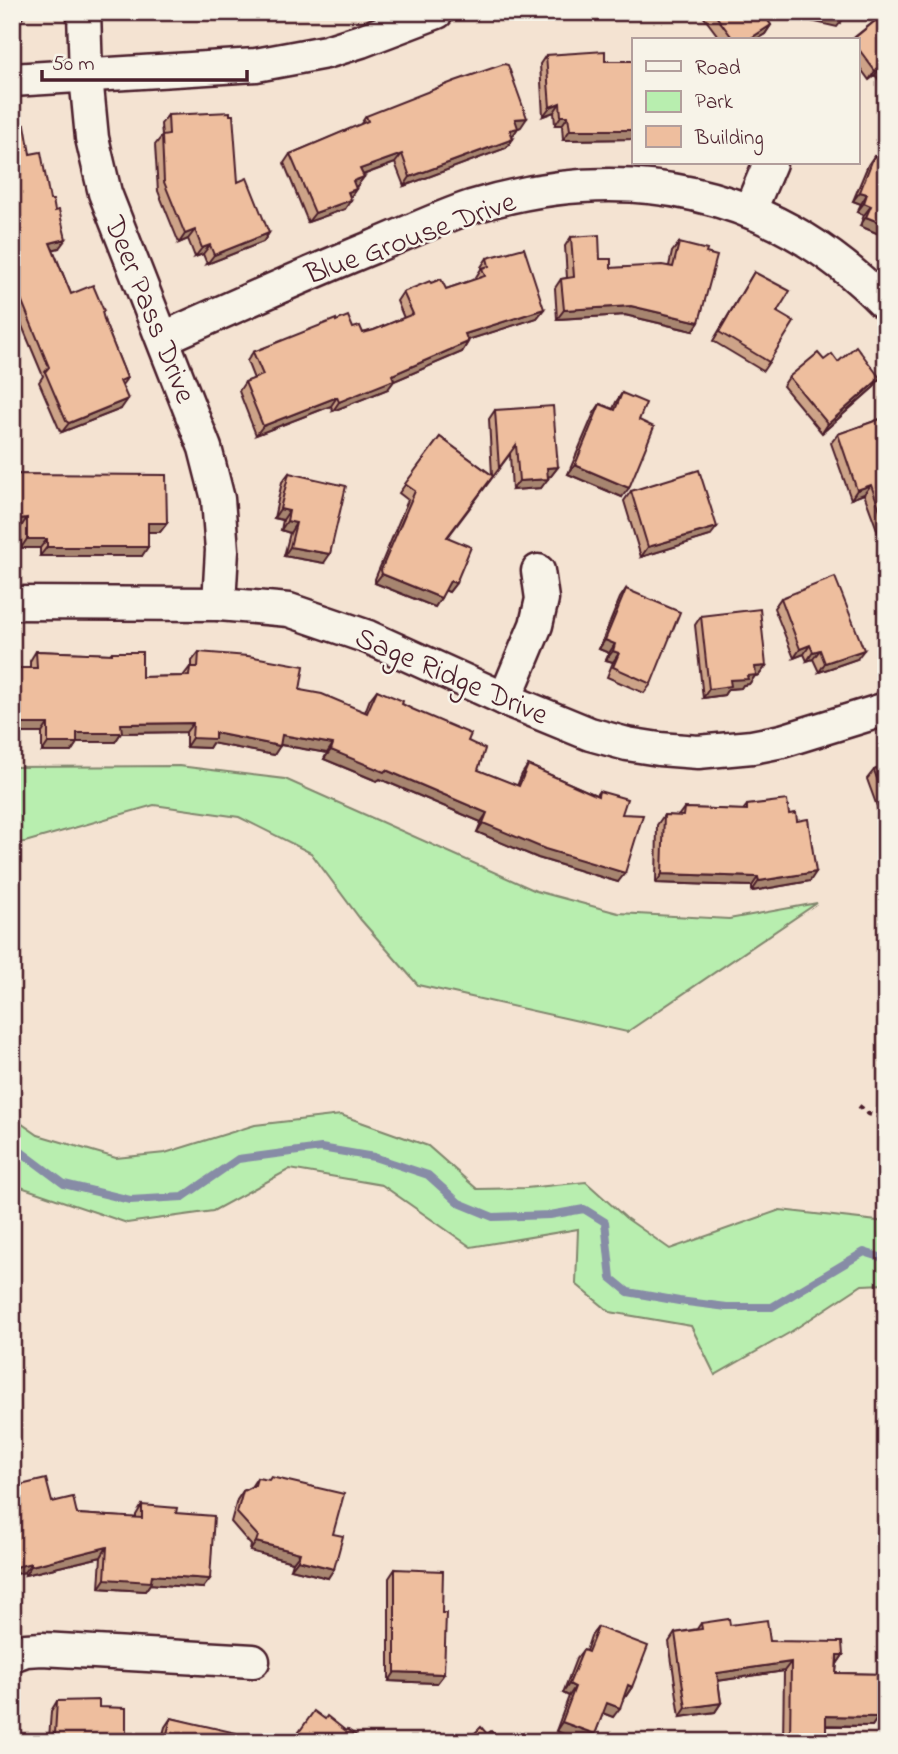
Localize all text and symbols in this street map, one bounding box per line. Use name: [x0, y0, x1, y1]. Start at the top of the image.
scale bar: [42, 38, 247, 82]
legend: [632, 38, 860, 164]
text: 50 m: [52, 50, 95, 80]
text: Road: [695, 54, 741, 84]
text: Park: [695, 88, 734, 118]
text: Building: [694, 124, 764, 156]
street label: Blue Grouse Drive: [299, 181, 523, 299]
street label: Deer Pass Drive: [90, 209, 206, 411]
street label: Sage Ridge Drive: [347, 617, 555, 738]

